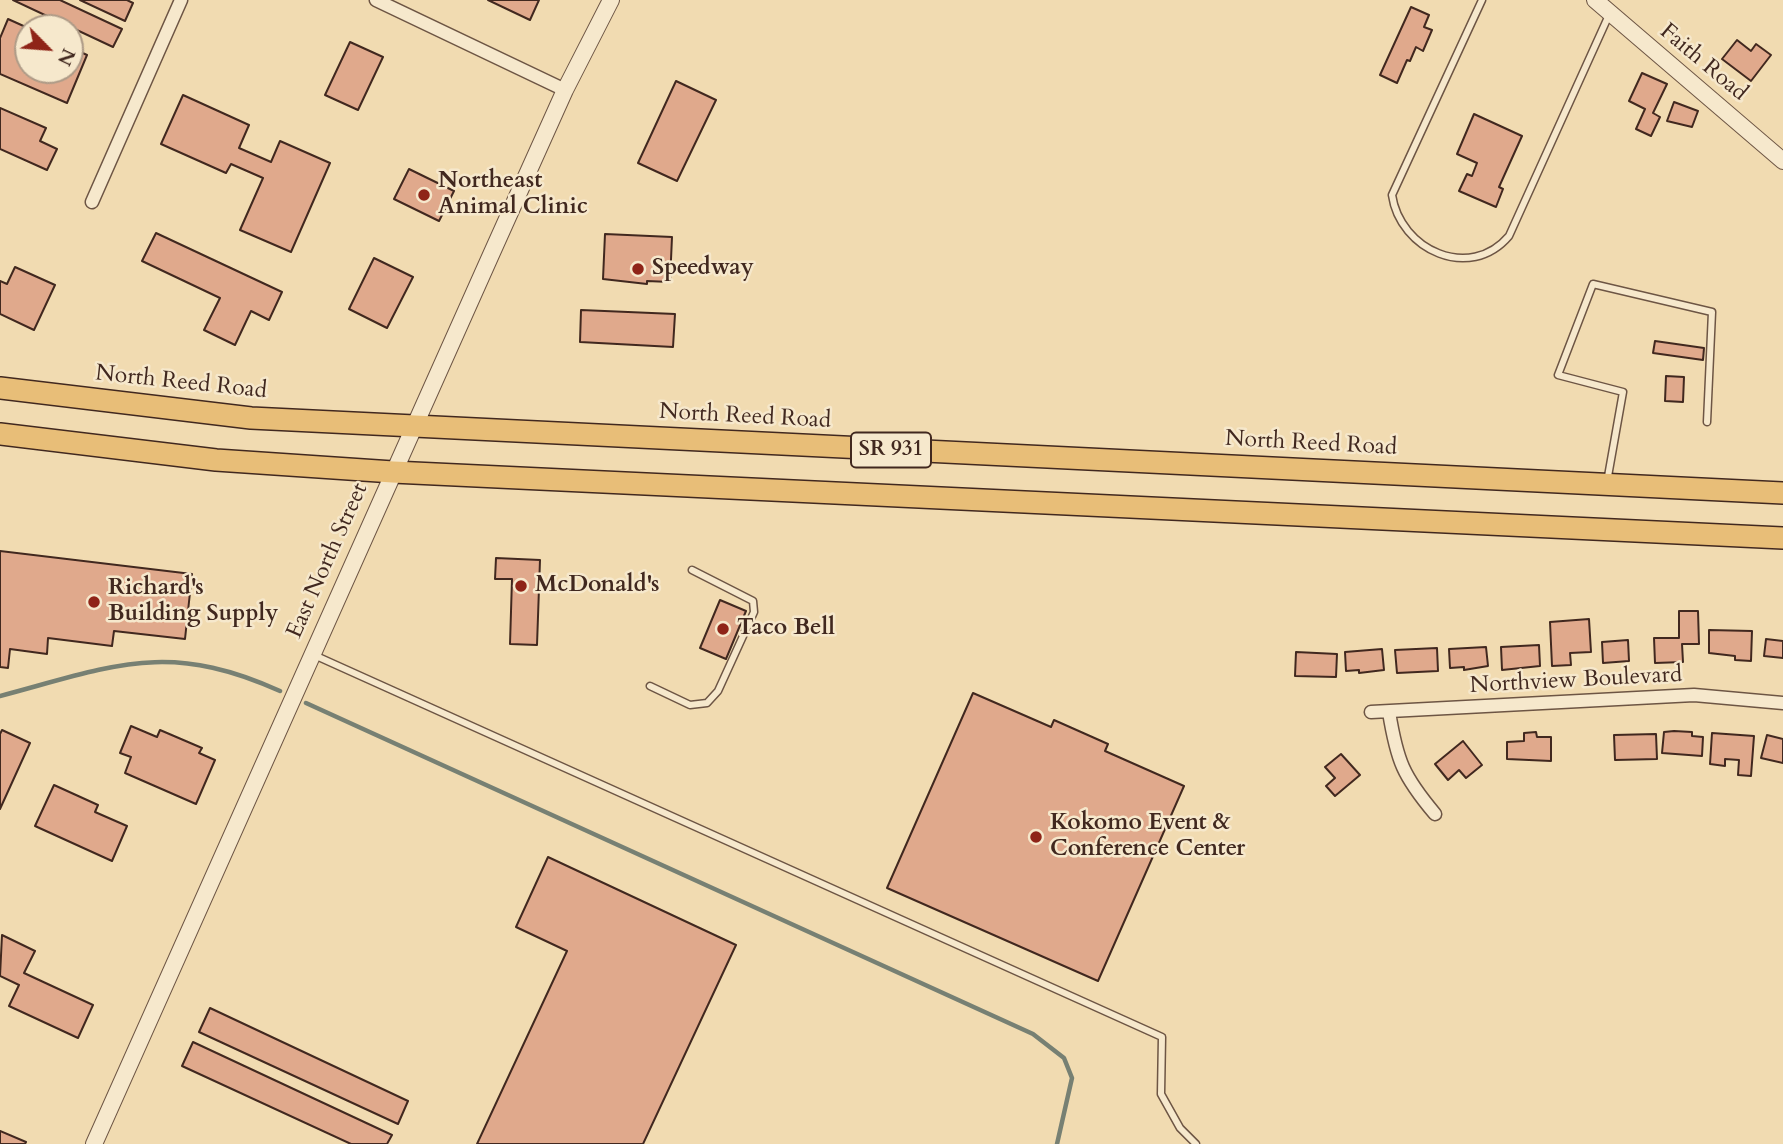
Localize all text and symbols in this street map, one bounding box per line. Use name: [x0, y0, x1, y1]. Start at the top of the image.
north arrow: [14, 14, 84, 84]
street label: Faith Road: [1653, 18, 1753, 108]
text: N: [51, 44, 81, 70]
place label: Northeast Animal Clinic: [438, 168, 588, 222]
marker: Northeast Animal Clinic: [416, 187, 432, 203]
place label: Speedway: [652, 255, 754, 283]
marker: Speedway: [630, 261, 646, 277]
street label: North Reed Road: [94, 360, 268, 406]
street label: North Reed Road: [658, 399, 832, 435]
street label: North Reed Road: [1224, 426, 1398, 462]
road number: SR 931: [851, 433, 931, 468]
street label: East North Street: [281, 479, 375, 643]
place label: McDonald's: [535, 572, 659, 600]
place label: Richard's Building Supply: [108, 575, 278, 629]
marker: McDonald's: [513, 578, 529, 594]
marker: Richard's Building Supply: [86, 594, 102, 610]
place label: Taco Bell: [737, 615, 835, 643]
marker: Taco Bell: [715, 621, 731, 637]
street label: Northview Boulevard: [1469, 662, 1683, 700]
place label: Kokomo Event & Conference Center: [1050, 810, 1245, 864]
marker: Kokomo Event & Conference Center: [1028, 829, 1044, 845]

